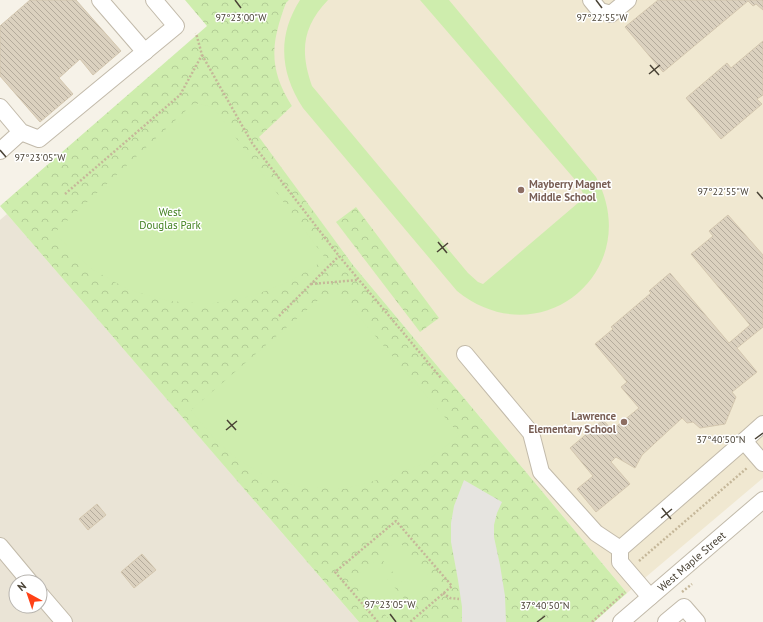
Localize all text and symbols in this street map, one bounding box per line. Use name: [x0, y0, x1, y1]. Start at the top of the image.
text: 97°23'00"W: [215, 11, 267, 24]
text: 97°22'55"W: [576, 11, 628, 24]
text: 97°23'05"W: [14, 151, 66, 164]
place label: Mayberry Magnet Middle School: [529, 177, 611, 204]
marker: Mayberry Magnet Middle School: [516, 185, 526, 195]
text: 97°22'55"W: [697, 185, 749, 198]
park label: West Douglas Park: [139, 205, 201, 232]
place label: Lawrence Elementary School: [529, 409, 617, 436]
marker: Lawrence Elementary School: [619, 417, 629, 427]
text: 37°40'50"N: [696, 433, 746, 446]
street label: West Maple Street: [655, 528, 729, 595]
north arrow: [8, 574, 48, 614]
text: N: [14, 579, 29, 594]
text: 97°23'05"W: [364, 598, 416, 611]
text: 37°40'50"N: [520, 599, 570, 612]

